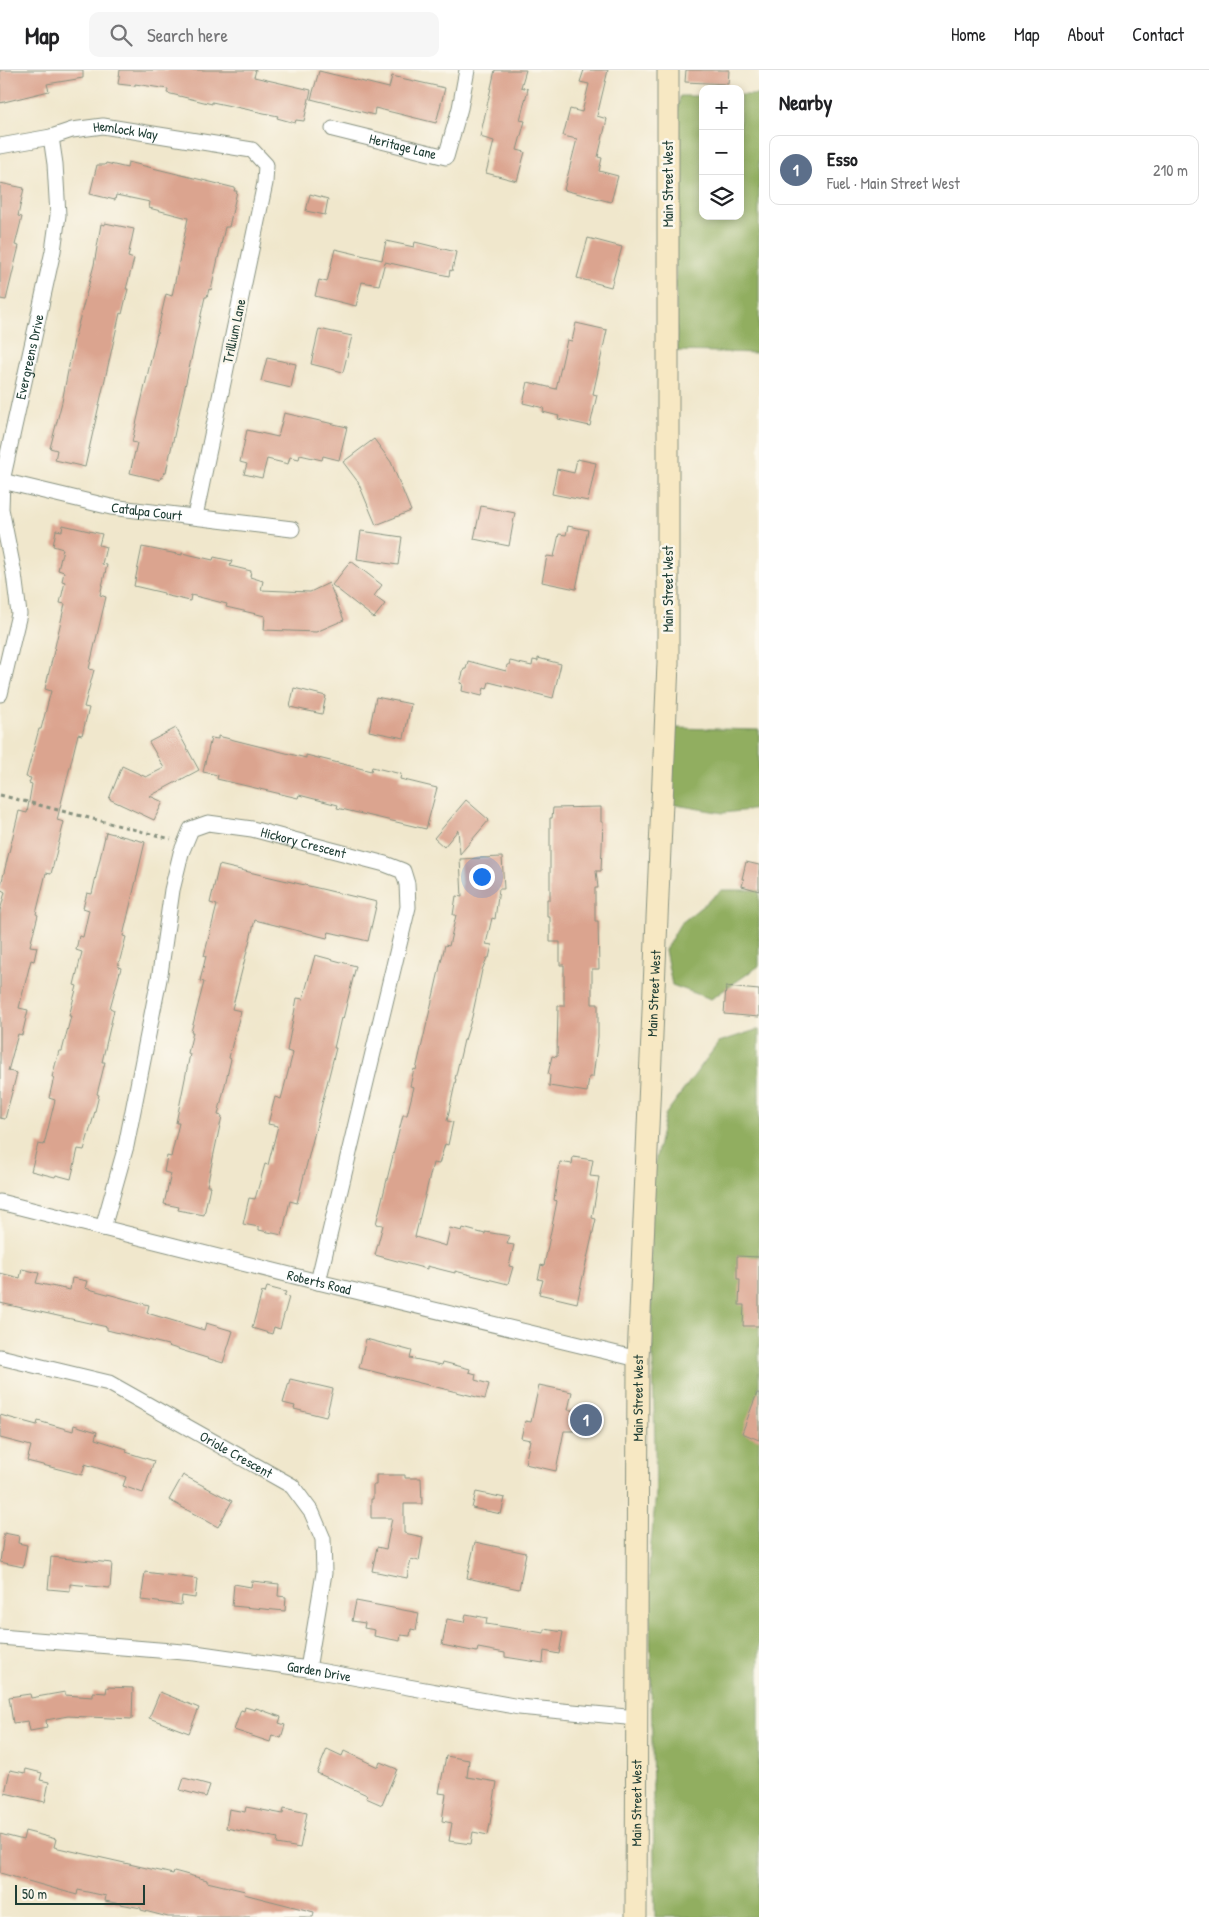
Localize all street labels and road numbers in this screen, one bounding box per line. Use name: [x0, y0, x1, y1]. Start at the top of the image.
street label: Hemlock Way: [92, 116, 160, 145]
street label: Heritage Lane: [367, 128, 439, 163]
street label: Main Street West: [658, 140, 677, 227]
street label: Trillium Lane: [217, 297, 250, 365]
street label: Evergreens Drive: [10, 312, 48, 401]
street label: Catalpa Court: [110, 497, 183, 525]
street label: Main Street West: [658, 545, 677, 632]
street label: Hickory Crescent: [259, 822, 348, 862]
street label: Main Street West: [642, 949, 665, 1037]
street label: Roberts Road: [285, 1265, 354, 1299]
street label: Main Street West: [628, 1354, 647, 1441]
street label: Oriole Crescent: [197, 1426, 276, 1482]
street label: Garden Drive: [286, 1656, 353, 1686]
street label: Main Street West: [626, 1759, 646, 1846]

